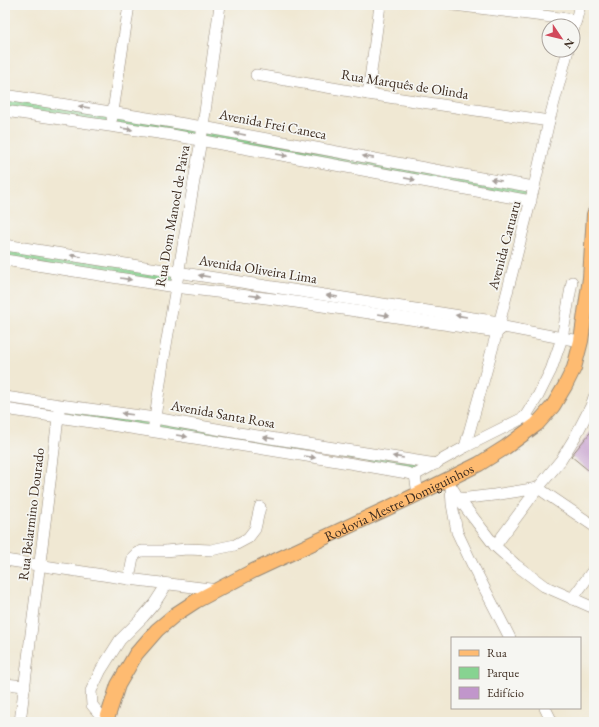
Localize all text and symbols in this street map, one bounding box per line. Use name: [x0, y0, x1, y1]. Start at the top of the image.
north arrow: [541, 18, 581, 58]
text: N: [561, 36, 577, 51]
street label: Rua Marquês de Olinda: [340, 65, 470, 103]
one-way arrow: [78, 104, 91, 110]
street label: Avenida Frei Caneca: [217, 105, 329, 143]
one-way arrow: [121, 126, 133, 132]
one-way arrow: [234, 130, 246, 136]
street label: Rua Dom Manoel de Paiva: [151, 143, 193, 288]
one-way arrow: [276, 152, 288, 158]
one-way arrow: [362, 154, 374, 160]
one-way arrow: [404, 176, 416, 182]
one-way arrow: [490, 177, 502, 183]
street label: Avenida Caruaru: [483, 198, 525, 292]
street label: Avenida Oliveira Lima: [197, 251, 319, 287]
one-way arrow: [69, 253, 82, 259]
one-way arrow: [198, 273, 210, 279]
one-way arrow: [120, 276, 133, 282]
one-way arrow: [249, 293, 261, 300]
one-way arrow: [326, 293, 338, 299]
one-way arrow: [378, 312, 390, 318]
one-way arrow: [455, 313, 467, 319]
street label: Avenida Santa Rosa: [168, 396, 277, 432]
one-way arrow: [121, 411, 133, 417]
one-way arrow: [176, 433, 188, 439]
one-way arrow: [263, 434, 275, 440]
street label: Rua Belarmino Dourado: [14, 447, 48, 581]
one-way arrow: [304, 454, 316, 460]
one-way arrow: [391, 454, 404, 460]
street label: Rodovia Mestre Domiguinhos: [321, 459, 477, 545]
legend: [451, 637, 581, 709]
text: Rua: [487, 645, 507, 661]
text: Parque: [487, 665, 519, 681]
text: Edifício: [487, 685, 524, 701]

